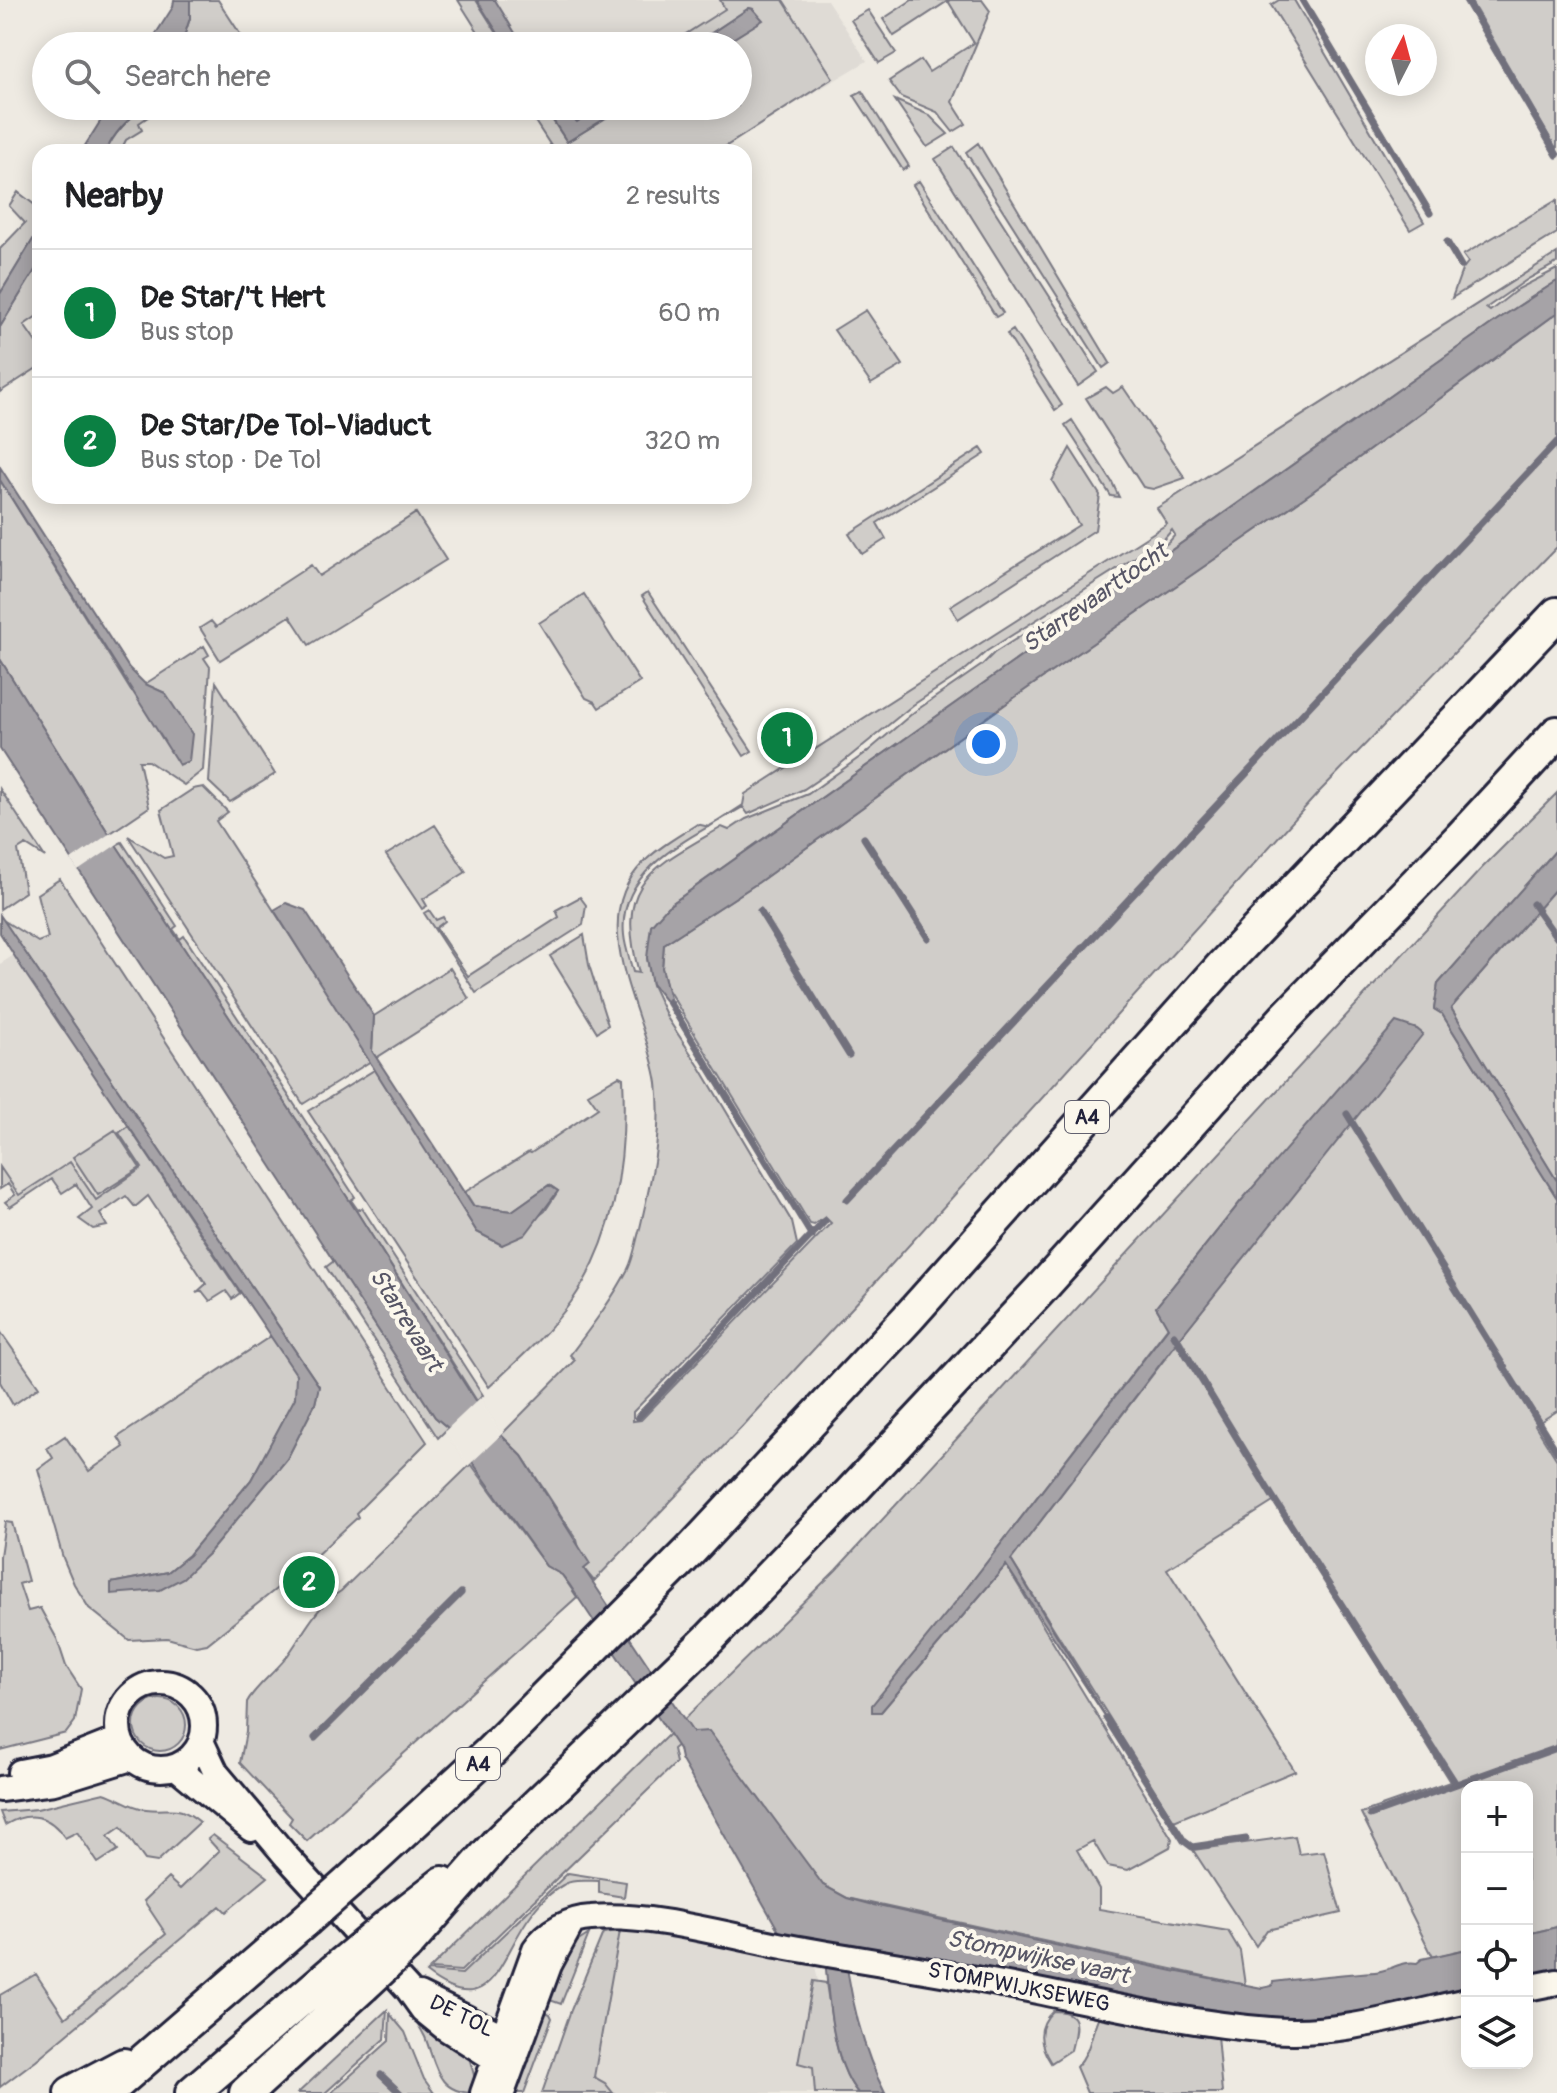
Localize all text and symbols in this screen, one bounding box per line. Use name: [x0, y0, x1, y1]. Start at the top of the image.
north arrow: [1365, 24, 1437, 96]
search box: [32, 32, 752, 120]
icon: search: [60, 54, 104, 98]
text: Search here: [124, 58, 271, 95]
text: Nearby: [64, 175, 163, 218]
text: 2 results: [626, 180, 720, 212]
text: De Star/'t Hert: [140, 279, 325, 316]
text: 1: [85, 297, 95, 329]
text: 60 m: [658, 297, 720, 329]
text: Bus stop: [140, 316, 234, 348]
text: De Star/De Tol-Viaduct: [140, 407, 431, 444]
text: 2: [83, 425, 97, 457]
text: 320 m: [644, 425, 720, 457]
text: Bus stop · De Tol: [140, 444, 322, 476]
water label: Starrevaarttocht: [1017, 536, 1175, 659]
pin: 1: [761, 708, 813, 768]
your location: [966, 724, 1006, 764]
road number: A4: [1065, 1101, 1109, 1133]
water label: Starrevaart: [363, 1264, 450, 1378]
pin: 2: [283, 1552, 335, 1612]
road number: A4: [456, 1748, 500, 1780]
map controls: [1461, 1781, 1533, 2069]
button: +: [1461, 1781, 1533, 1853]
button: −: [1461, 1853, 1533, 1925]
water label: Stompwijkse vaart: [945, 1924, 1134, 1991]
button: locate: [1461, 1925, 1533, 1997]
street label: STOMPWIJKSEWEG: [926, 1956, 1112, 2018]
street label: DE TOL: [425, 1988, 499, 2044]
button: layers: [1461, 1997, 1533, 2069]

